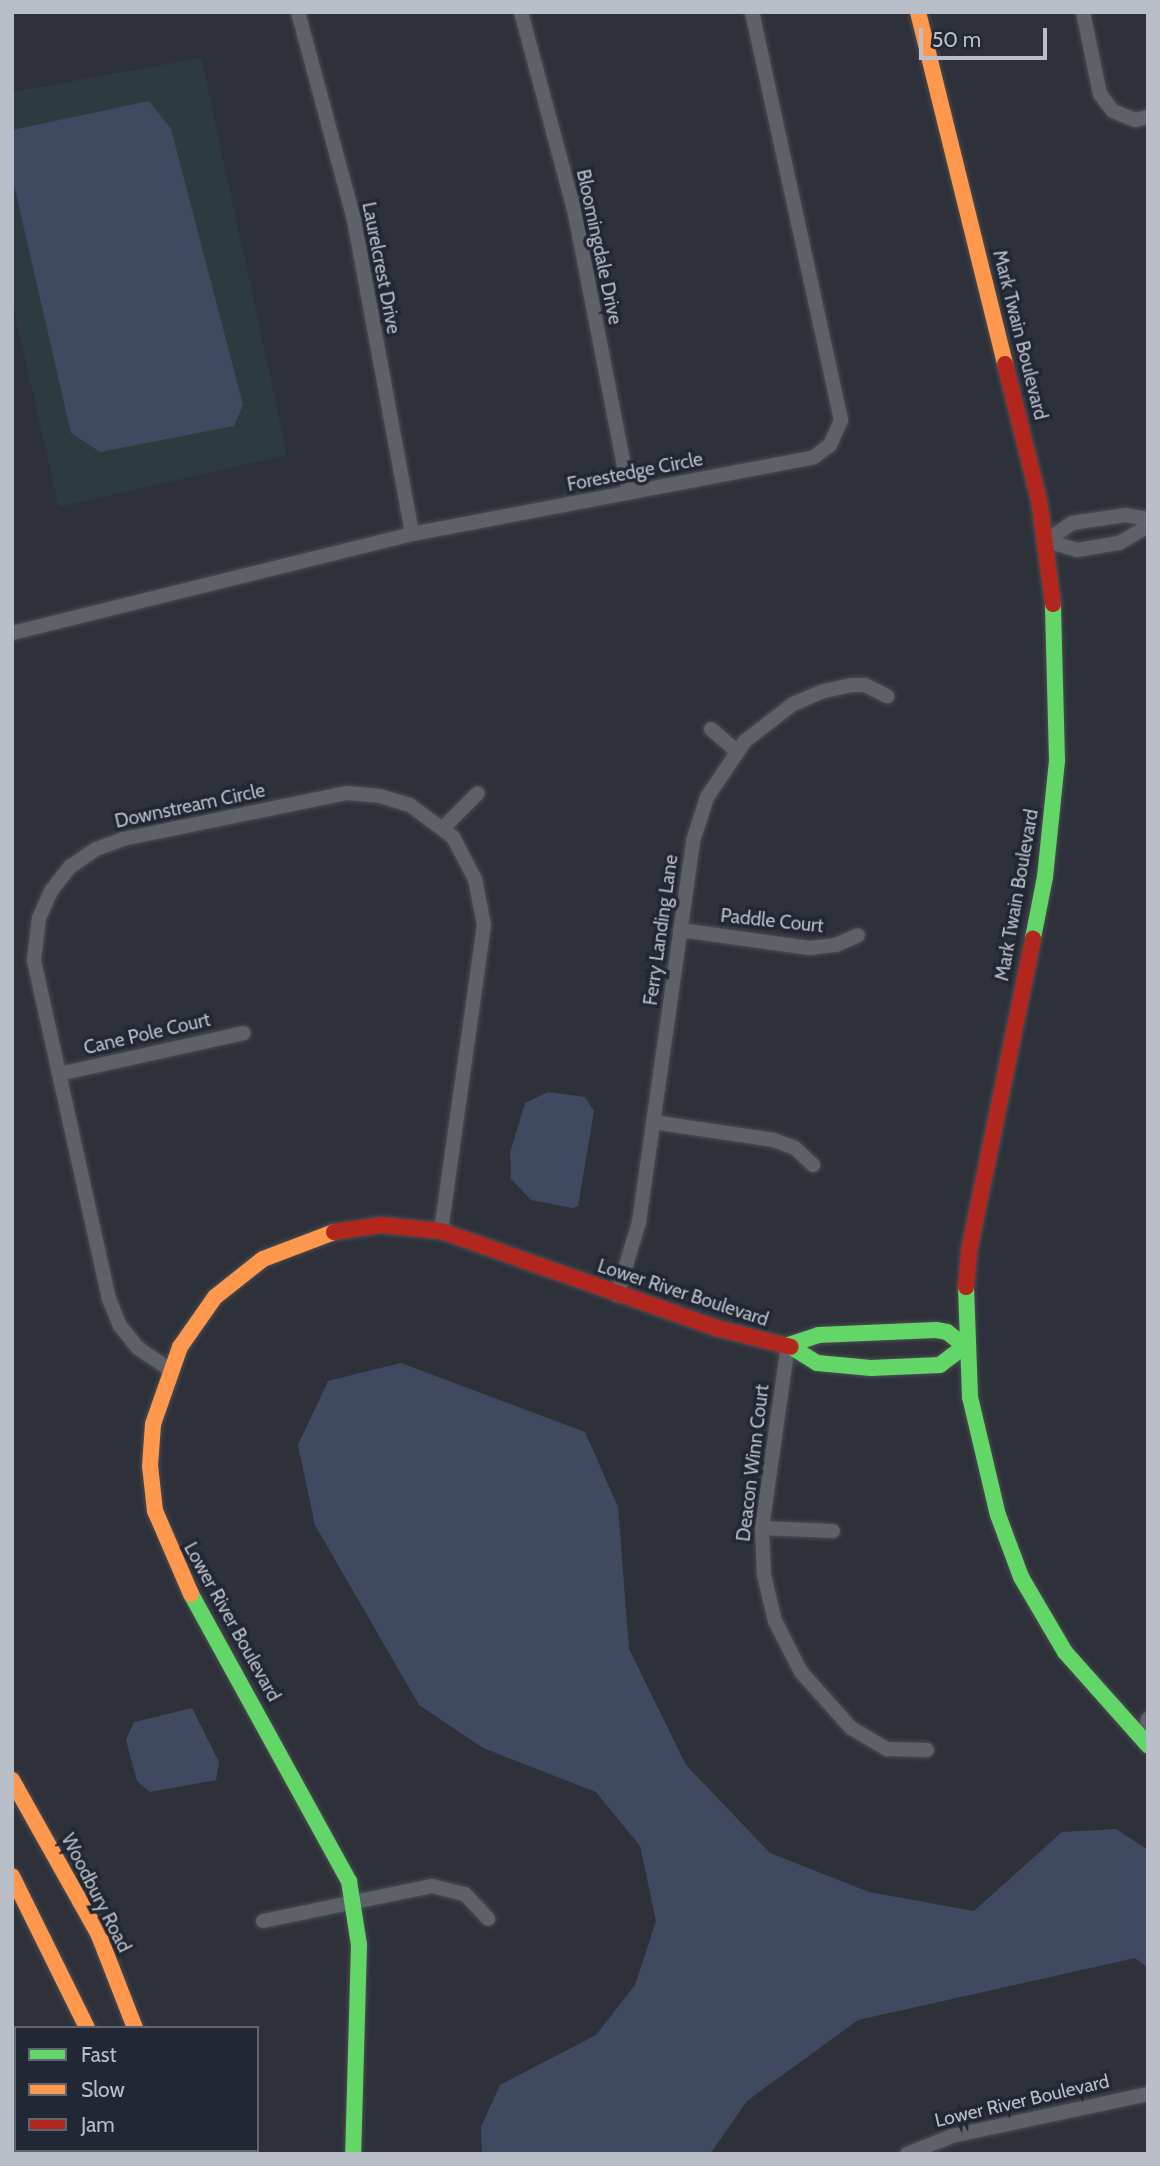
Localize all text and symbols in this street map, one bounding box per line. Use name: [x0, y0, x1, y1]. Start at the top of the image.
scale bar: [922, 14, 1050, 58]
text: 50 m: [932, 27, 981, 52]
street label: Bloomingdale Drive: [571, 167, 627, 327]
street label: Laurelcrest Drive: [357, 200, 405, 336]
street label: Mark Twain Boulevard: [988, 248, 1052, 422]
street label: Forestedge Circle: [565, 448, 705, 496]
street label: Downstream Circle: [113, 779, 267, 833]
street label: Mark Twain Boulevard: [991, 807, 1043, 983]
street label: Ferry Landing Lane: [639, 853, 683, 1007]
street label: Paddle Court: [719, 904, 825, 938]
street label: Cane Pole Court: [82, 1008, 212, 1060]
street label: Lower River Boulevard: [595, 1255, 771, 1331]
street label: Deacon Winn Court: [732, 1383, 774, 1543]
street label: Lower River Boulevard: [179, 1538, 285, 1706]
street label: Woodbury Road: [56, 1830, 136, 1956]
legend: [14, 2026, 259, 2152]
text: Fast: [81, 2042, 117, 2067]
street label: Lower River Boulevard: [933, 2070, 1111, 2132]
text: Slow: [81, 2077, 125, 2102]
text: Jam: [81, 2112, 115, 2137]

